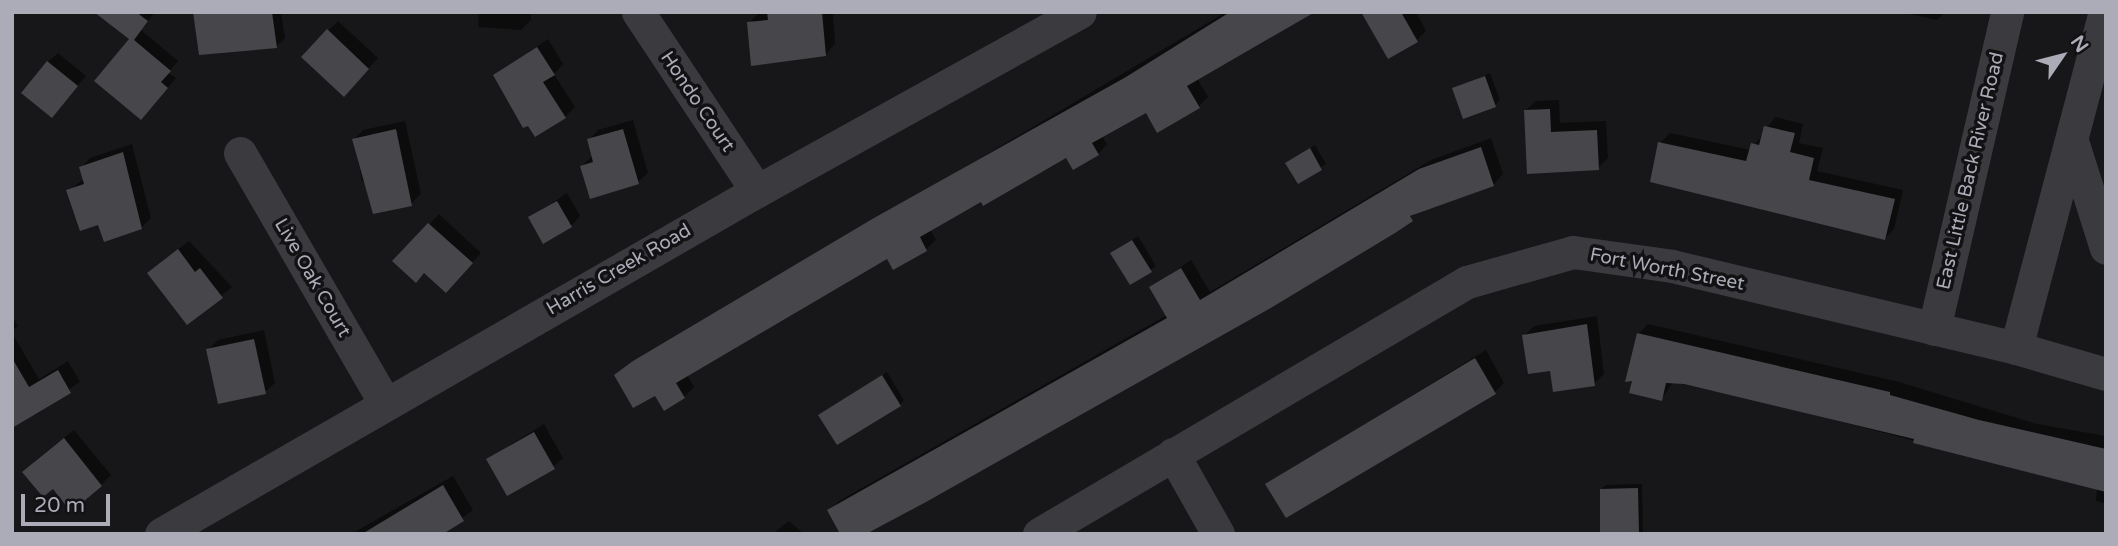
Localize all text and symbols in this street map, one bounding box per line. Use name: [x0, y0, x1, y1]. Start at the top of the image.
north arrow: [2027, 21, 2097, 91]
text: N: [2066, 31, 2093, 57]
street label: Hondo Court: [655, 47, 739, 157]
street label: East Little Back River Road: [1933, 50, 2009, 292]
street label: Live Oak Court: [269, 215, 355, 341]
street label: Harris Creek Road: [543, 219, 695, 321]
street label: Fort Worth Street: [1588, 244, 1746, 296]
scale bar: [24, 480, 114, 524]
text: 20 m: [34, 493, 85, 518]

